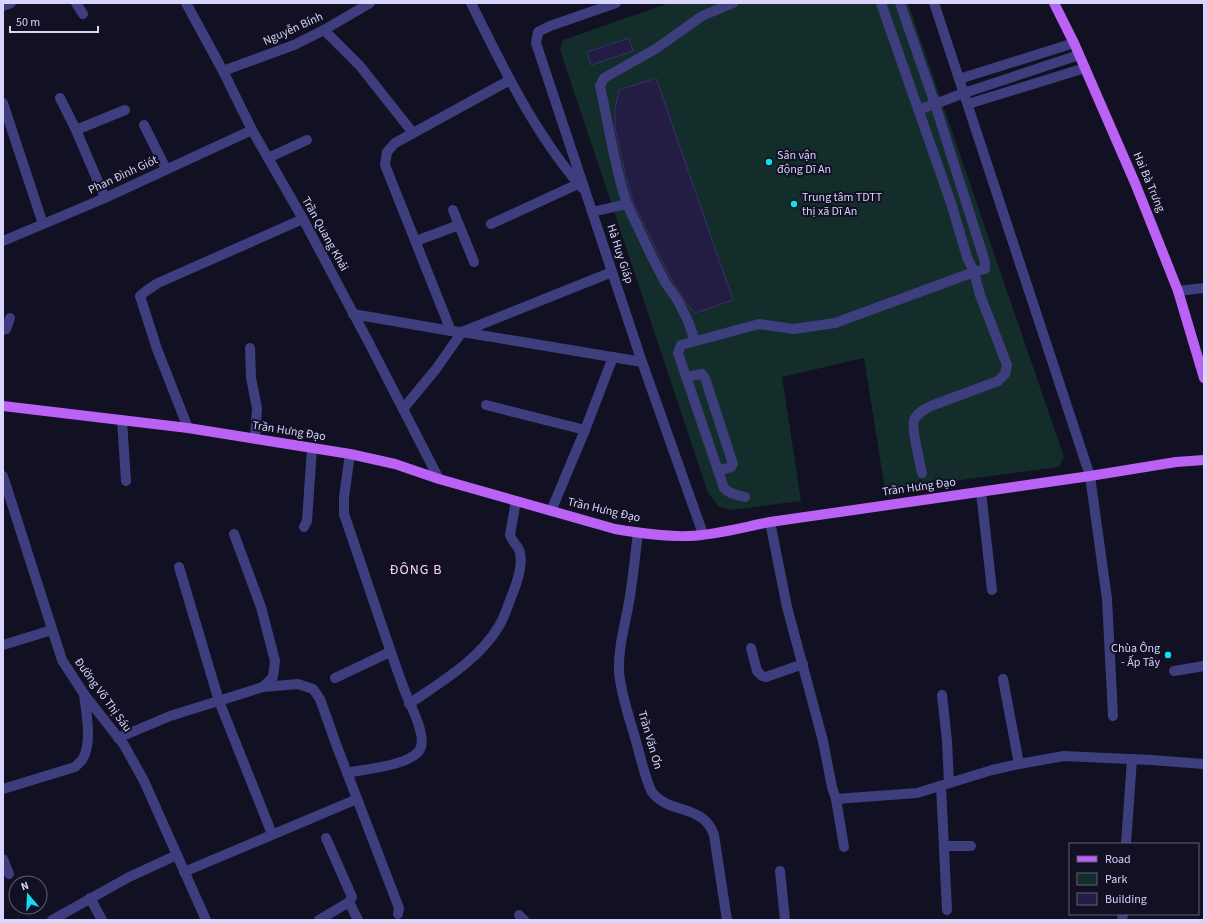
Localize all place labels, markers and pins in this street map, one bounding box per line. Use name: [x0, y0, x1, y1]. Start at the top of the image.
place label: Sân vận động Dĩ An: [777, 147, 831, 178]
marker: Sân vận động Dĩ An: [764, 157, 774, 167]
place label: Trung tâm TDTT thị xã Dĩ An: [802, 189, 883, 220]
marker: Trung tâm TDTT thị xã Dĩ An: [789, 199, 799, 209]
place label: Chùa Ông - Ấp Tây: [1111, 640, 1160, 671]
marker: Chùa Ông - Ấp Tây: [1163, 650, 1173, 660]

